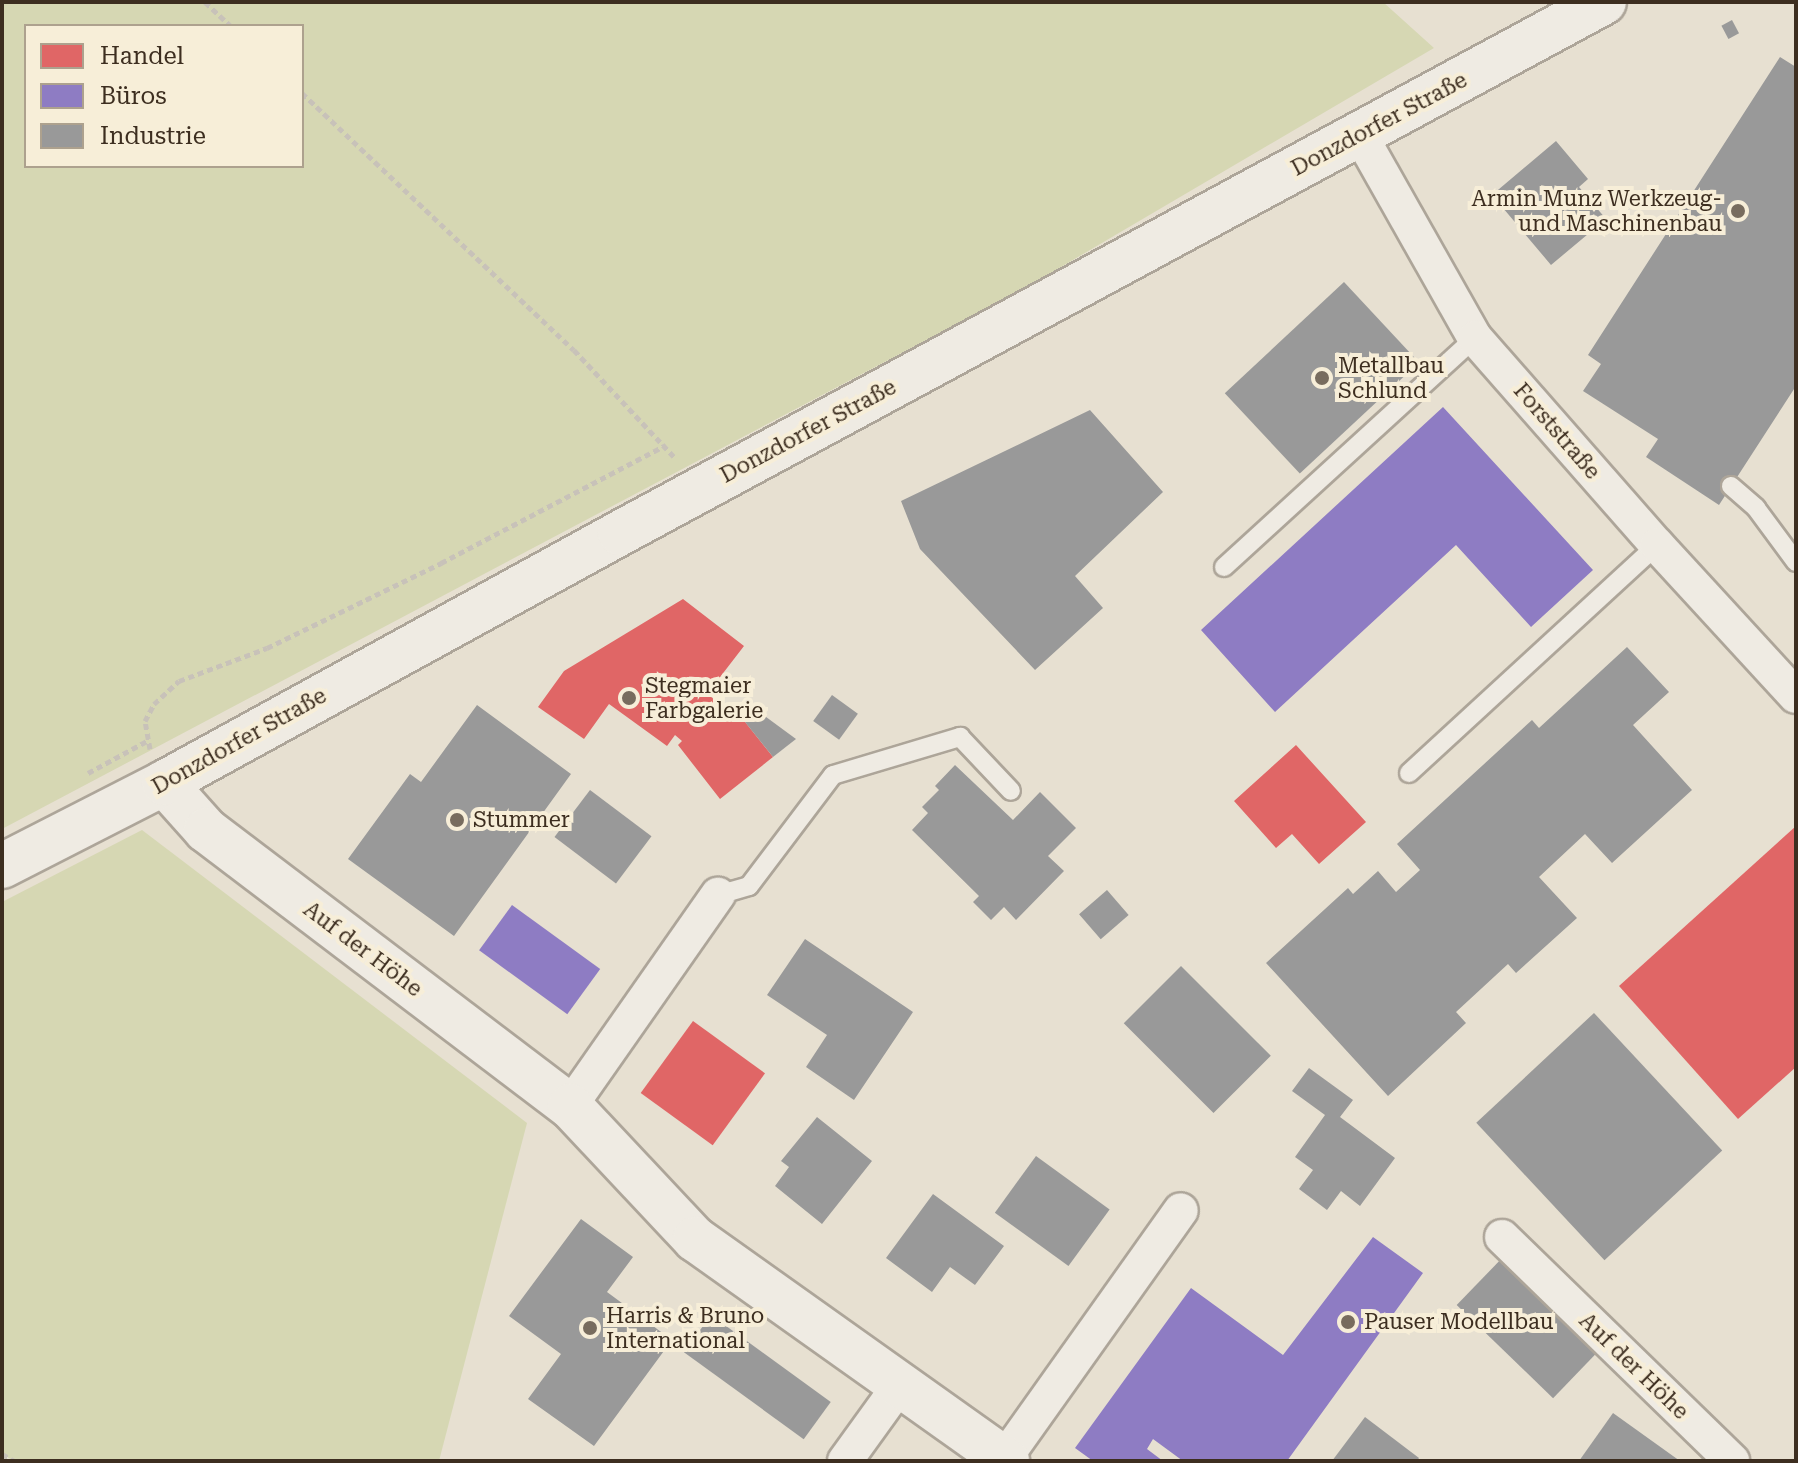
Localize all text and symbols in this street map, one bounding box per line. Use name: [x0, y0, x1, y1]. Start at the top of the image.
legend: [24, 24, 304, 168]
text: Handel: [100, 42, 184, 70]
street label: Donzdorfer Straße: [1287, 66, 1471, 182]
text: Büros: [100, 82, 167, 110]
text: Industrie: [100, 122, 206, 150]
place label: Armin Munz Werkzeug- und Maschinenbau: [1471, 185, 1722, 236]
marker: Armin Munz Werkzeug- und Maschinenbau: [1729, 202, 1747, 220]
place label: Metallbau Schlund: [1338, 352, 1444, 404]
marker: Metallbau Schlund: [1313, 369, 1331, 387]
street label: Donzdorfer Straße: [716, 373, 900, 489]
street label: Forststraße: [1508, 378, 1606, 484]
place label: Stegmaier Farbgalerie: [645, 672, 763, 724]
street label: Donzdorfer Straße: [147, 682, 331, 800]
marker: Stegmaier Farbgalerie: [620, 689, 638, 707]
place label: Stummer: [473, 807, 570, 833]
marker: Stummer: [448, 811, 466, 829]
street label: Auf der Höhe: [298, 896, 428, 1002]
place label: Harris & Bruno International: [606, 1302, 764, 1354]
street label: Auf der Höhe: [1574, 1307, 1694, 1425]
place label: Pauser Modellbau: [1364, 1309, 1553, 1335]
marker: Pauser Modellbau: [1339, 1313, 1357, 1331]
marker: Harris & Bruno International: [581, 1319, 599, 1337]

